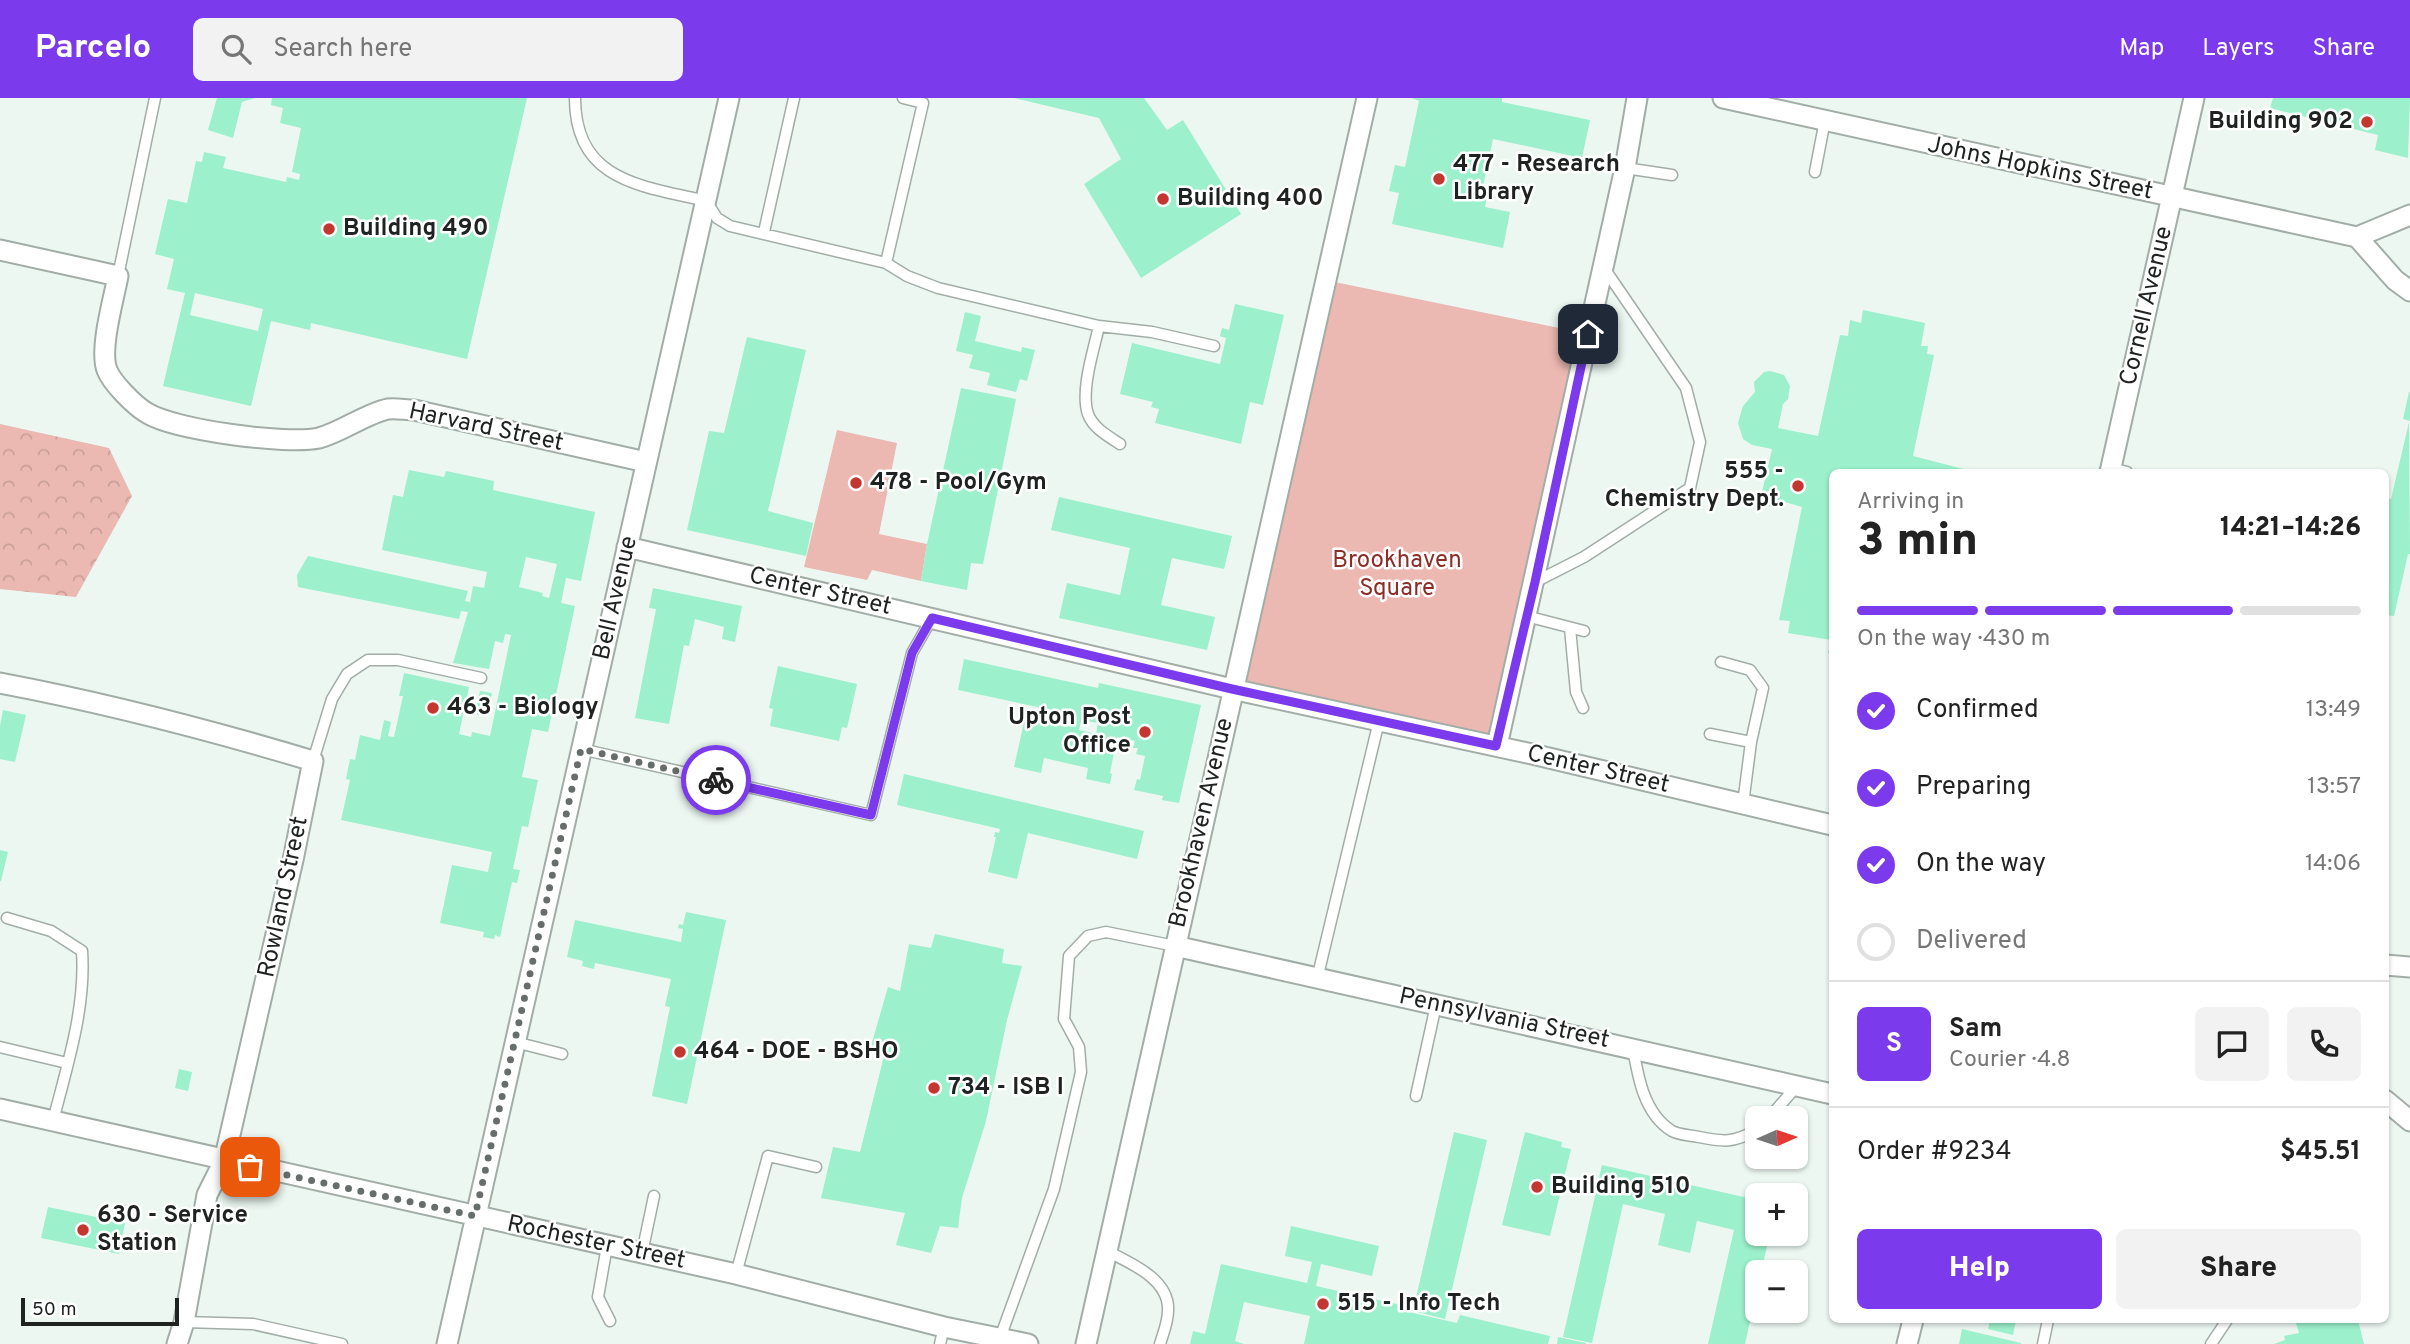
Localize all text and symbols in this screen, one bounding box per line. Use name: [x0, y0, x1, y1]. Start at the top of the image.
search box: [193, 18, 683, 81]
text: Parcelo: [35, 28, 151, 70]
icon: search: [217, 30, 255, 68]
text: Search here: [273, 33, 412, 66]
text: Map: [2119, 34, 2164, 64]
text: Layers: [2202, 34, 2274, 64]
text: Share: [2312, 34, 2375, 64]
place label: Building 902: [2208, 107, 2353, 137]
marker: Building 902: [2359, 114, 2375, 130]
street label: Johns Hopkins Street: [1925, 130, 2155, 208]
place label: 477 - Research Library: [1453, 150, 1620, 208]
marker: 477 - Research Library: [1431, 171, 1447, 187]
place label: Building 400: [1177, 184, 1323, 214]
marker: Building 400: [1155, 191, 1171, 207]
place label: Building 490: [343, 214, 488, 244]
marker: Building 490: [321, 221, 337, 237]
street label: Cornell Avenue: [2114, 223, 2180, 389]
pin: [1558, 304, 1618, 364]
icon: home: [1569, 315, 1607, 353]
street label: Harvard Street: [406, 397, 566, 459]
place label: 555 - Chemistry Dept.: [1605, 457, 1784, 515]
place label: 478 - Pool/Gym: [870, 468, 1047, 498]
marker: 478 - Pool/Gym: [848, 475, 864, 491]
marker: 555 - Chemistry Dept.: [1790, 478, 1806, 494]
text: Arriving in: [1857, 488, 1964, 517]
text: 14:21–14:26: [2220, 512, 2361, 545]
text: 3 min: [1857, 513, 1978, 572]
street label: Bell Avenue: [587, 533, 645, 663]
park label: Brookhaven Square: [1332, 546, 1462, 604]
street label: Center Street: [746, 561, 894, 623]
text: On the way · 430 m: [1857, 625, 2050, 654]
icon: check: [1857, 692, 1895, 730]
place label: 463 - Biology: [447, 693, 599, 723]
text: Confirmed: [1916, 694, 2039, 727]
text: 13:49: [2306, 696, 2361, 725]
marker: 463 - Biology: [425, 700, 441, 716]
place label: Upton Post Office: [1008, 703, 1131, 761]
street label: Brookhaven Avenue: [1163, 715, 1241, 931]
marker: Upton Post Office: [1137, 724, 1153, 740]
street label: Center Street: [1524, 739, 1672, 801]
courier: [681, 745, 751, 815]
icon: bike: [697, 761, 735, 799]
icon: check: [1857, 769, 1895, 807]
text: Preparing: [1916, 771, 2031, 804]
text: 13:57: [2307, 773, 2361, 802]
street label: Rowland Street: [252, 814, 316, 980]
icon: check: [1857, 846, 1895, 884]
text: On the way: [1916, 848, 2046, 881]
text: 14:06: [2305, 850, 2361, 879]
text: Delivered: [1916, 925, 2027, 958]
street label: Pennsylvania Street: [1396, 982, 1612, 1056]
button: chat: [2195, 1007, 2269, 1081]
button: phone: [2287, 1007, 2361, 1081]
text: Sam: [1949, 1013, 2002, 1046]
text: S: [1886, 1028, 1902, 1061]
place label: 464 - DOE - BSHO: [694, 1037, 899, 1067]
marker: 464 - DOE - BSHO: [672, 1044, 688, 1060]
text: Courier · 4.8: [1949, 1046, 2070, 1075]
place label: 734 - ISB I: [948, 1073, 1064, 1103]
marker: 734 - ISB I: [926, 1080, 942, 1096]
north arrow: [1745, 1106, 1808, 1169]
map controls: [1745, 1106, 1808, 1323]
text: Order #9234: [1857, 1136, 2012, 1169]
text: $45.51: [2280, 1136, 2361, 1169]
pin: [220, 1137, 280, 1197]
icon: bag: [231, 1148, 269, 1186]
place label: Building 510: [1551, 1172, 1690, 1202]
marker: Building 510: [1529, 1179, 1545, 1195]
button: +: [1745, 1183, 1808, 1246]
place label: 630 - Service Station: [97, 1201, 248, 1259]
street label: Rochester Street: [504, 1209, 688, 1277]
marker: 630 - Service Station: [75, 1222, 91, 1238]
button: Help: [1857, 1229, 2102, 1309]
button: Share: [2116, 1229, 2361, 1309]
button: −: [1745, 1260, 1808, 1323]
place label: 515 - Info Tech: [1337, 1289, 1500, 1319]
scale bar: [21, 1295, 178, 1327]
marker: 515 - Info Tech: [1315, 1296, 1331, 1312]
text: 50 m: [32, 1298, 77, 1322]

